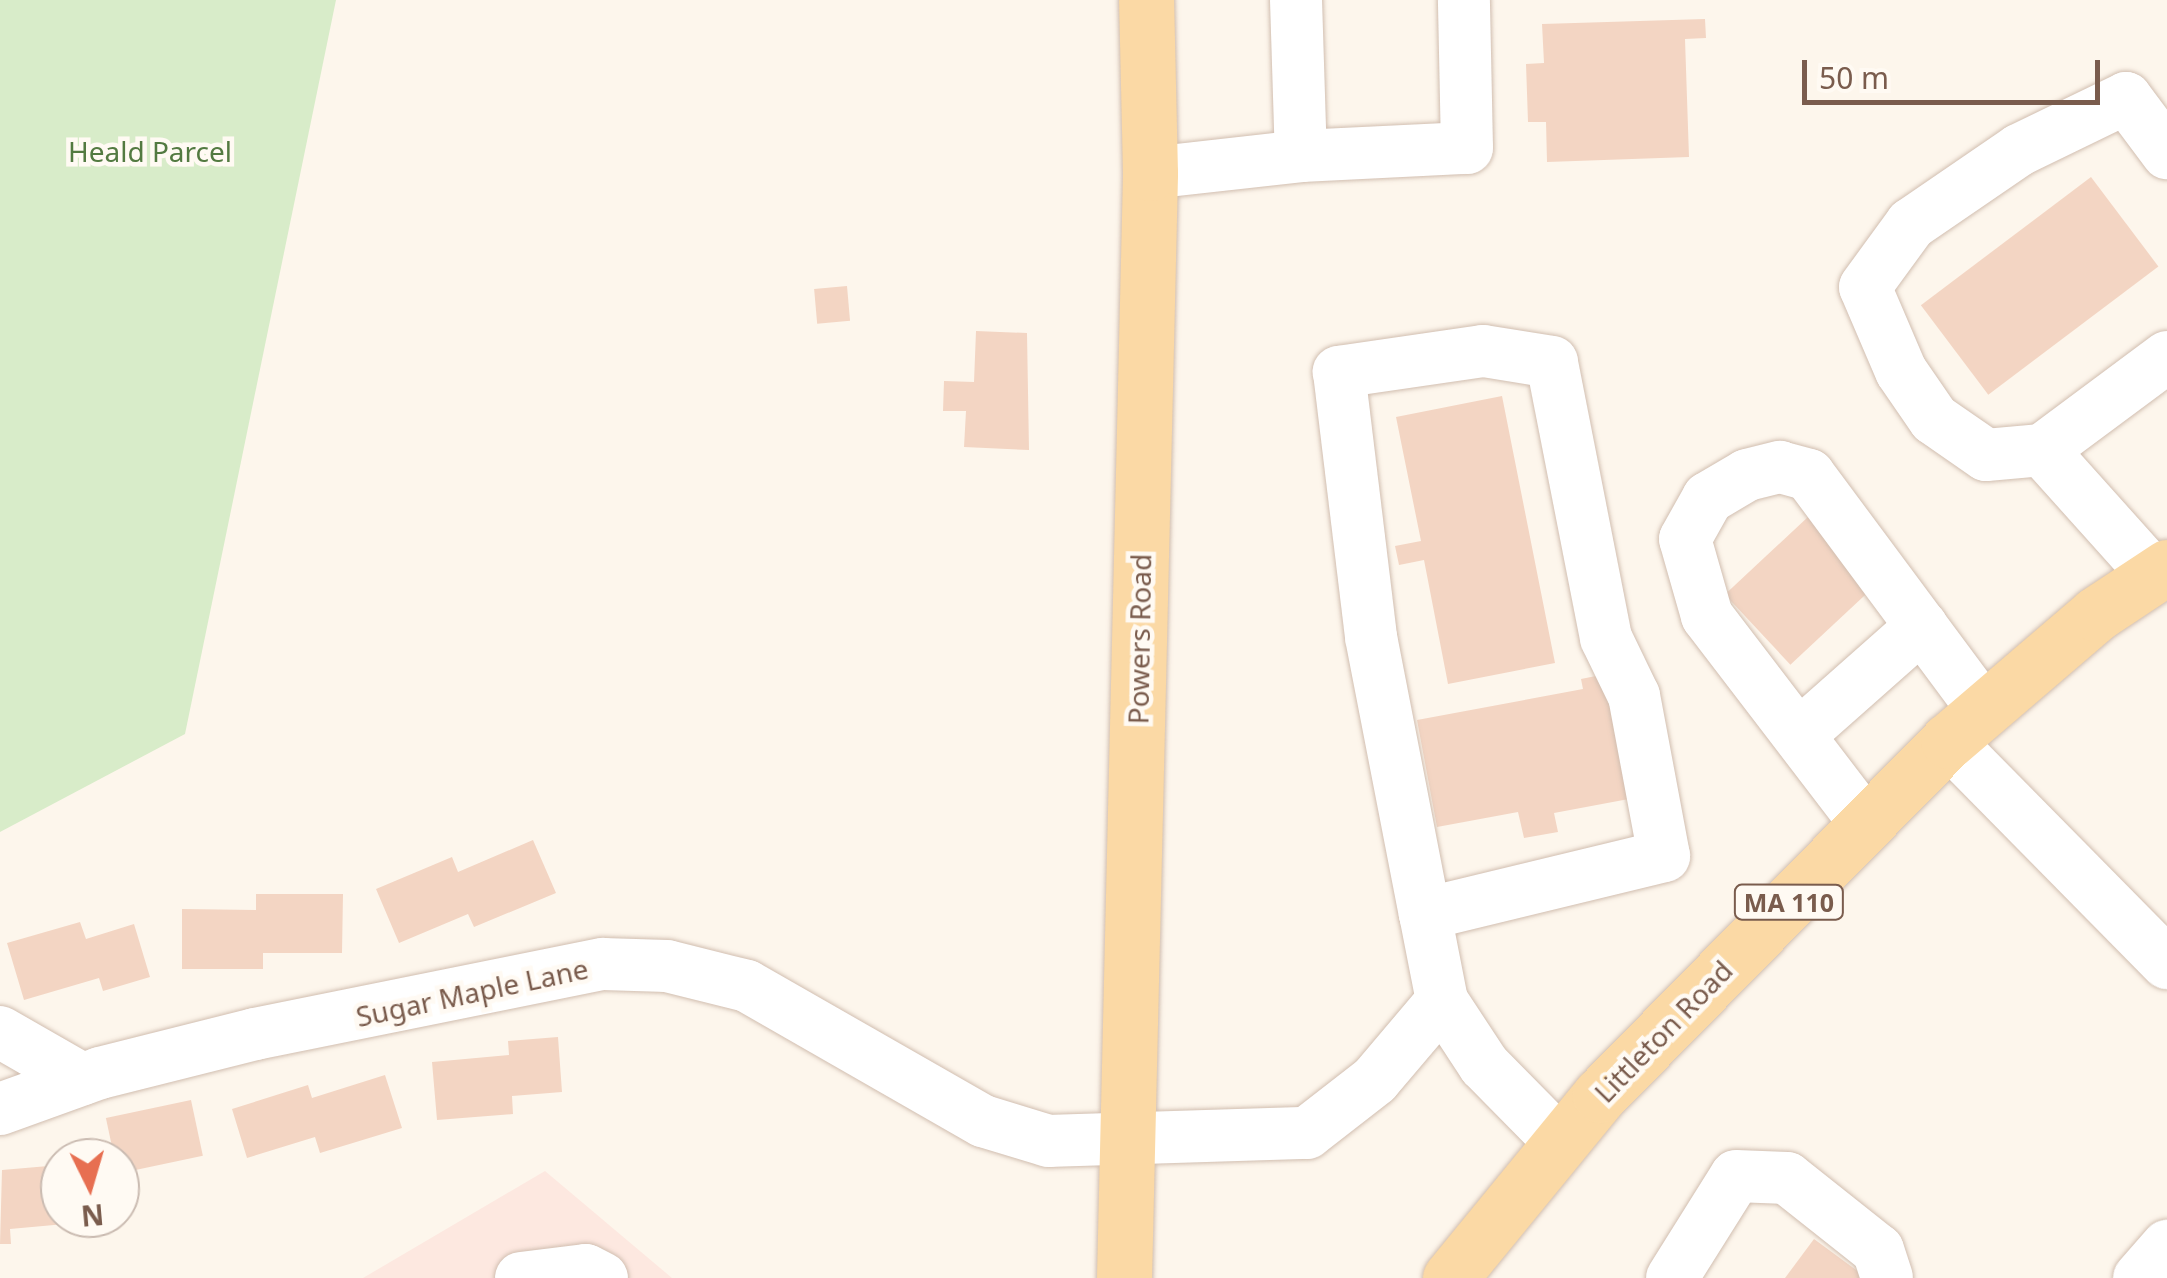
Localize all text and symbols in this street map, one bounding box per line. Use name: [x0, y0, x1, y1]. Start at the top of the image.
scale bar: [1807, 40, 2104, 102]
text: 50 m: [1819, 57, 1889, 98]
park label: Heald Parcel: [68, 134, 232, 168]
street label: Powers Road: [1121, 553, 1157, 725]
road number: MA 110: [1732, 882, 1846, 922]
street label: Sugar Maple Lane: [353, 951, 591, 1033]
street label: Littleton Road: [1587, 953, 1739, 1109]
north arrow: [40, 1138, 140, 1238]
text: N: [79, 1196, 105, 1236]

